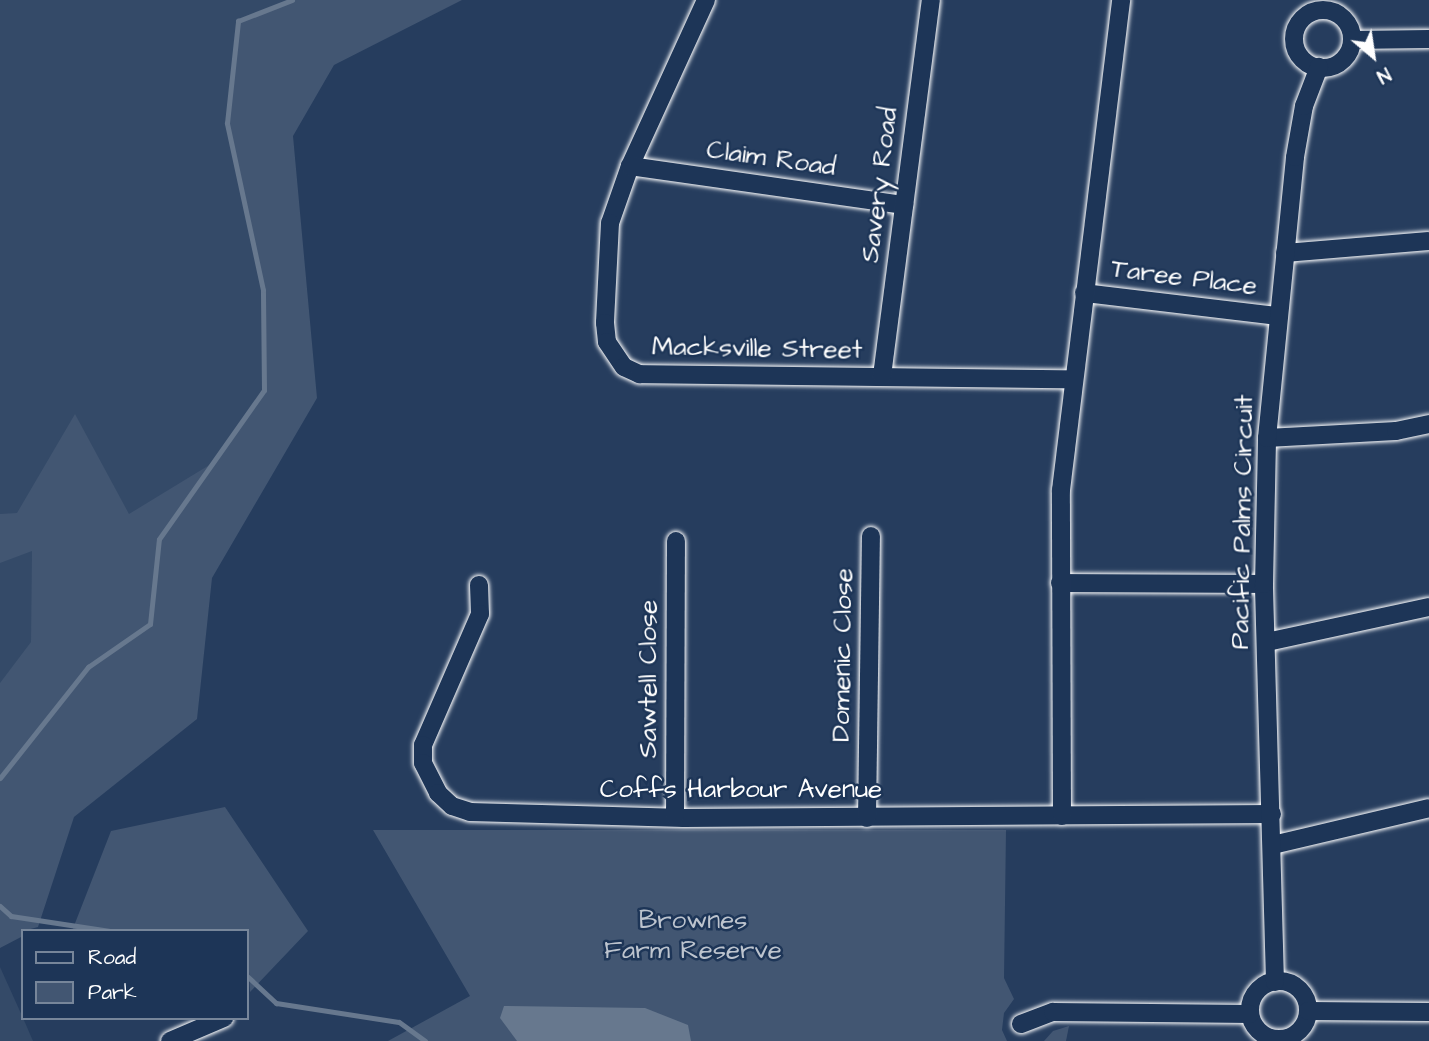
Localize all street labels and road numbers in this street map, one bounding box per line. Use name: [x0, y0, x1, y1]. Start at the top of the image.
street label: Savery Road: [855, 106, 905, 264]
street label: Claim Road: [704, 135, 838, 183]
street label: Taree Place: [1109, 254, 1259, 302]
street label: Macksville Street: [651, 332, 863, 366]
street label: Pacific Palms Circuit: [1225, 394, 1261, 650]
street label: Domenic Close: [826, 568, 860, 742]
street label: Sawtell Close: [633, 600, 665, 758]
street label: Coffs Harbour Avenue: [600, 774, 882, 806]

